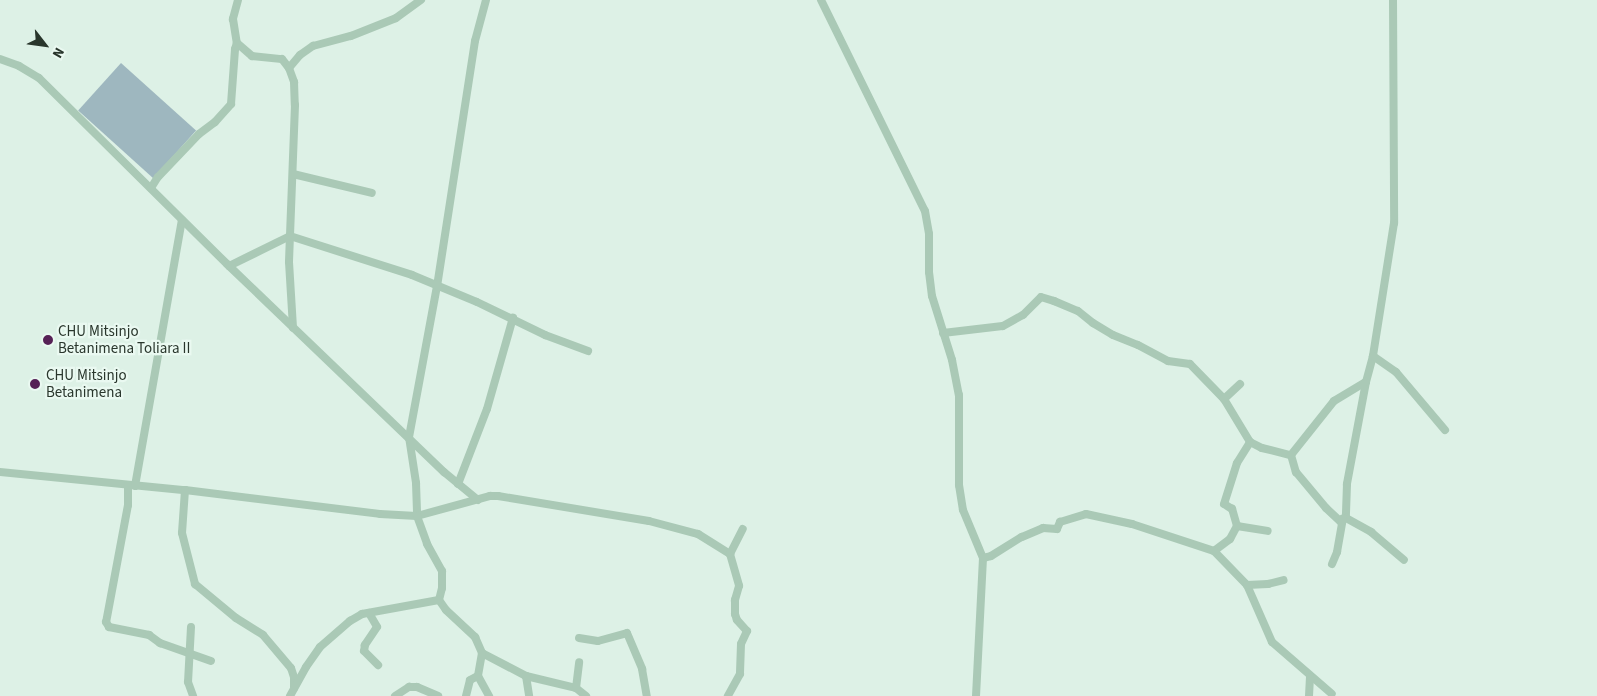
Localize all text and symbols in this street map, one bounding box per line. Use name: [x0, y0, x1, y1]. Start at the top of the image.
north arrow: [20, 20, 70, 70]
text: N: [47, 43, 69, 62]
place label: CHU Mitsinjo Betanimena Toliara II: [58, 322, 191, 357]
marker: CHU Mitsinjo Betanimena Toliara II: [42, 334, 54, 346]
place label: CHU Mitsinjo Betanimena: [46, 366, 127, 401]
marker: CHU Mitsinjo Betanimena: [28, 377, 42, 391]

